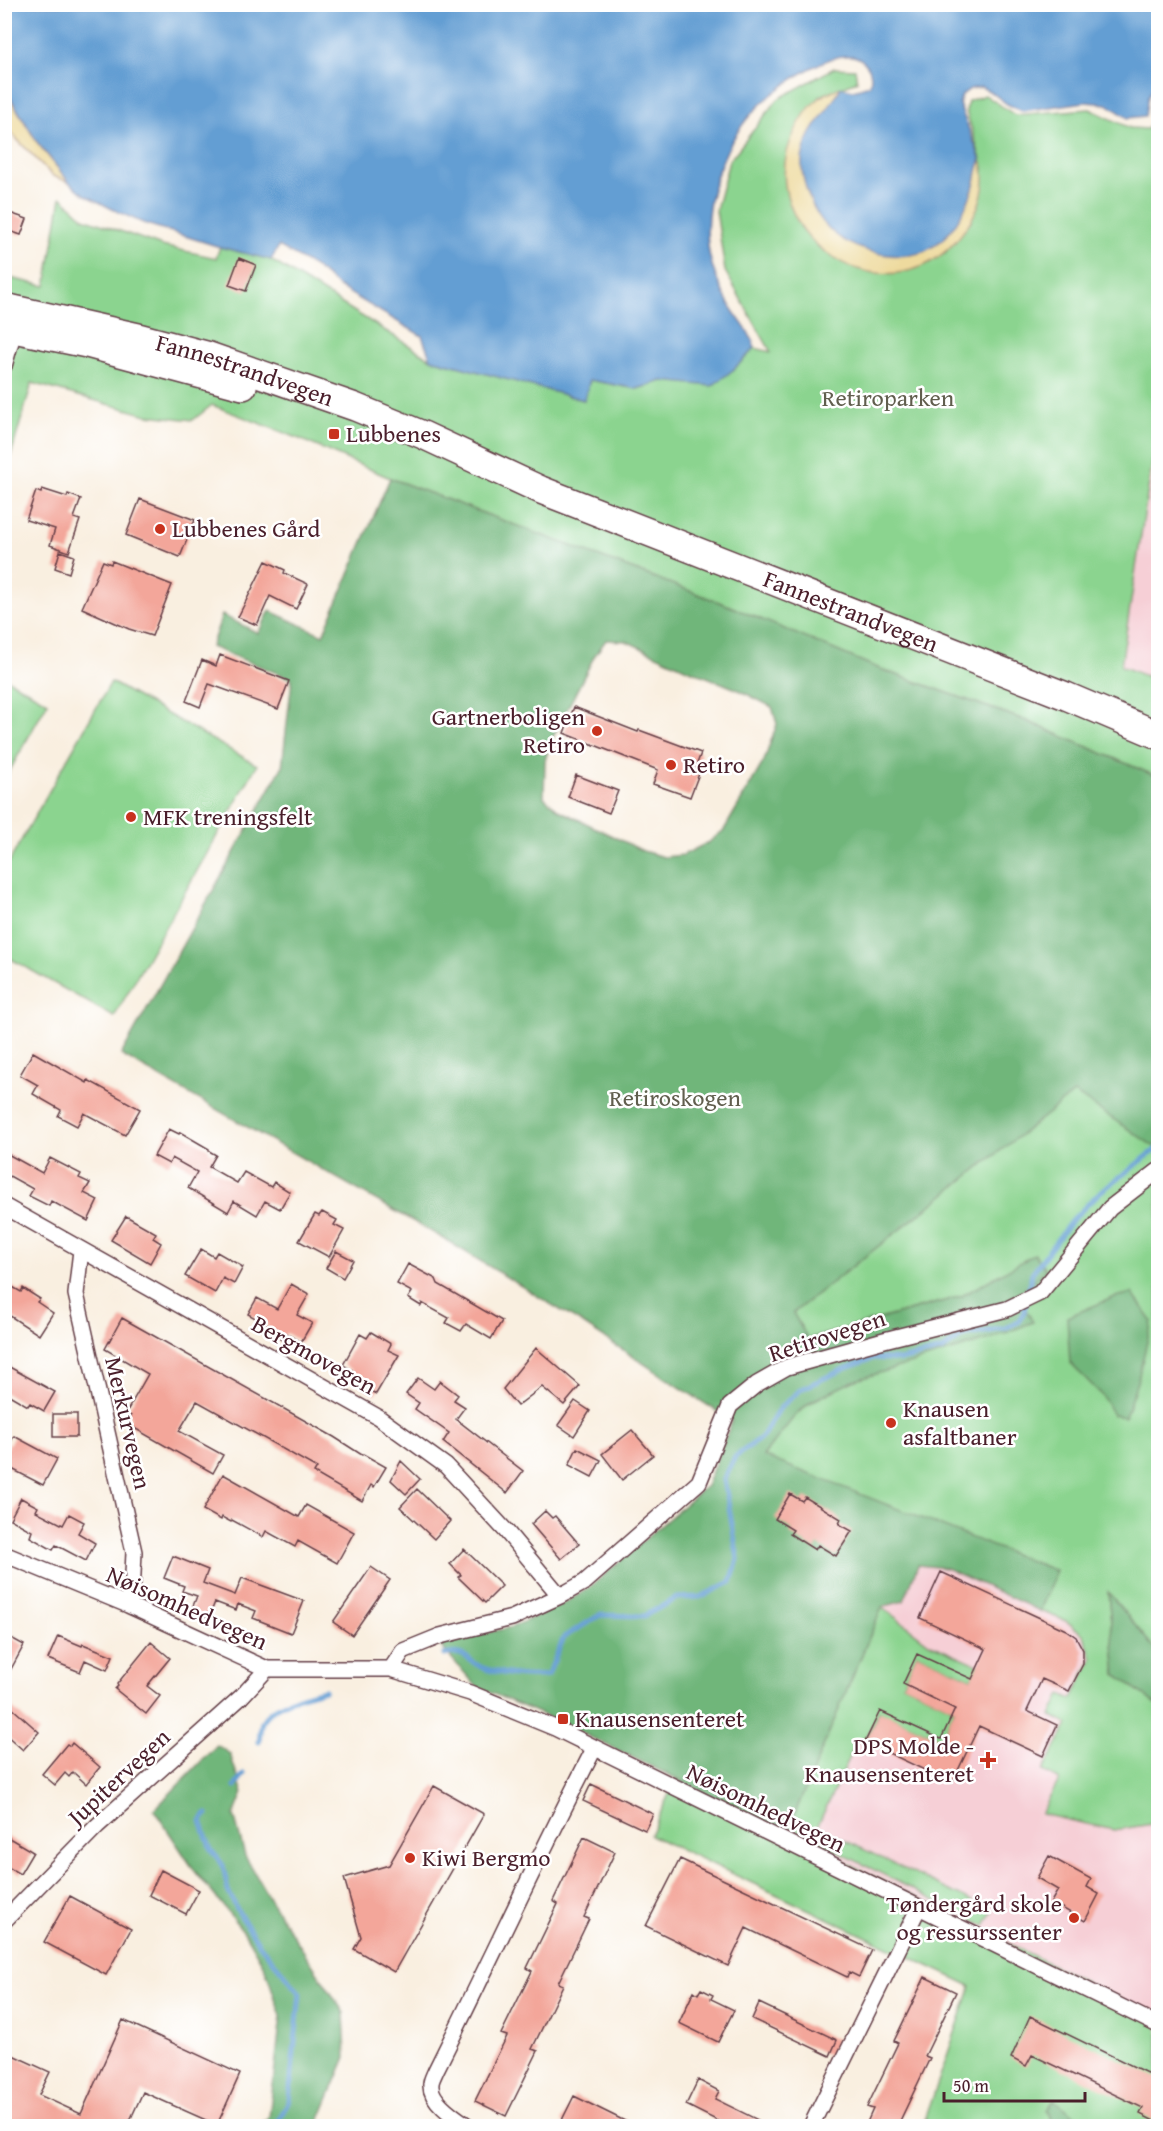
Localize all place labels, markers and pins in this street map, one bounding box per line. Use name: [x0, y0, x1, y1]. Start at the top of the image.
place label: Lubbenes: [346, 416, 441, 451]
marker: Lubbenes: [327, 427, 341, 441]
place label: Lubbenes Gård: [172, 511, 320, 546]
marker: Lubbenes Gård: [153, 522, 167, 536]
place label: Gartnerboligen Retiro: [432, 699, 586, 762]
marker: Gartnerboligen Retiro: [590, 724, 604, 738]
place label: Retiro: [683, 747, 745, 782]
marker: Retiro: [664, 758, 678, 772]
place label: MFK treningsfelt: [143, 799, 313, 834]
marker: MFK treningsfelt: [124, 810, 138, 824]
place label: Knausen asfaltbaner: [903, 1391, 1017, 1454]
marker: Knausen asfaltbaner: [884, 1416, 898, 1430]
place label: Knausensenteret: [575, 1701, 745, 1736]
marker: Knausensenteret: [556, 1712, 570, 1726]
place label: DPS Molde - Knausensenteret: [804, 1728, 975, 1791]
marker: DPS Molde - Knausensenteret: [979, 1751, 997, 1769]
place label: Kiwi Bergmo: [422, 1840, 551, 1875]
marker: Kiwi Bergmo: [403, 1851, 417, 1865]
place label: Tøndergård skole og ressurssenter: [886, 1886, 1062, 1949]
marker: Tøndergård skole og ressurssenter: [1067, 1911, 1081, 1925]

